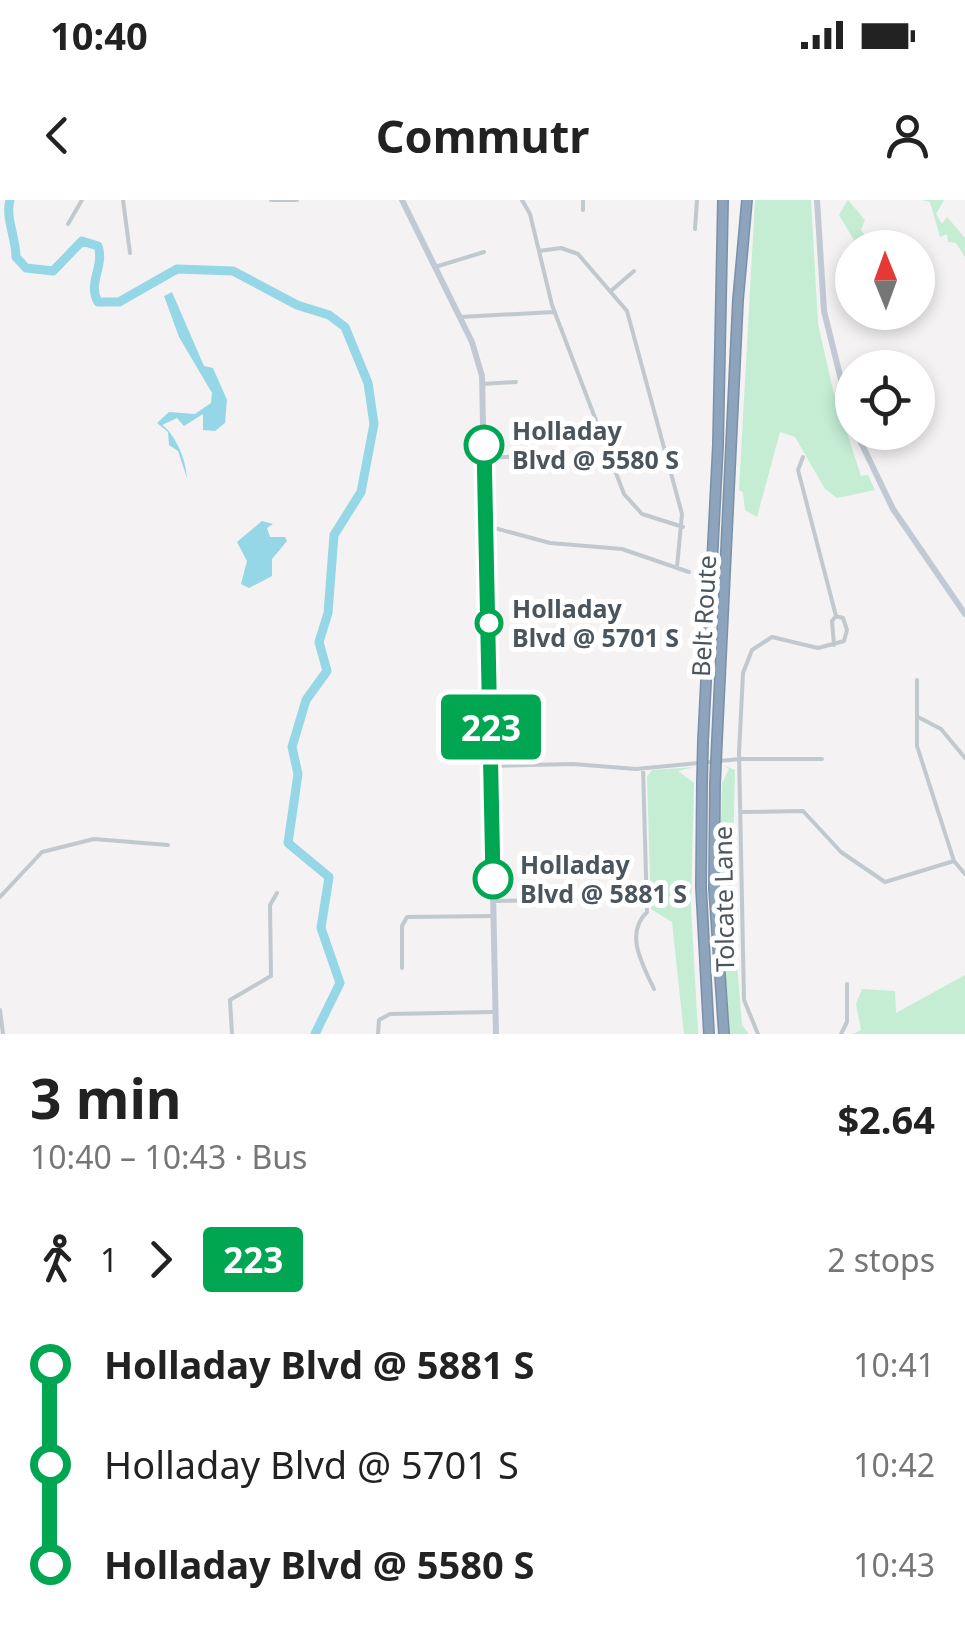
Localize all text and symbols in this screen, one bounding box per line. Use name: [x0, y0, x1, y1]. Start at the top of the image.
text: 10:40: [50, 9, 148, 61]
text: Commutr: [376, 105, 589, 166]
icon: back: [30, 108, 85, 163]
icon: person: [880, 108, 935, 163]
north arrow: [835, 230, 935, 330]
map controls: [835, 230, 935, 450]
button: locate: [835, 350, 935, 450]
place label: Holladay Blvd @ 5580 S: [512, 413, 679, 476]
marker: Holladay Blvd @ 5580 S: [465, 426, 503, 464]
street label: Belt Route: [683, 554, 723, 678]
place label: Holladay Blvd @ 5701 S: [512, 591, 679, 654]
marker: Holladay Blvd @ 5701 S: [476, 610, 502, 636]
line badge: 223: [434, 694, 548, 760]
text: 223: [461, 704, 521, 751]
street label: Tolcate Lane: [705, 826, 741, 972]
place label: Holladay Blvd @ 5881 S: [520, 847, 687, 910]
marker: Holladay Blvd @ 5881 S: [474, 860, 512, 898]
text: 3 min: [30, 1060, 182, 1135]
text: $2.64: [837, 1093, 935, 1145]
text: 10:40 – 10:43 · Bus: [30, 1135, 307, 1178]
icon: walk: [30, 1232, 85, 1287]
icon: forward: [133, 1232, 188, 1287]
text: 223: [223, 1236, 283, 1283]
text: 1: [100, 1238, 118, 1281]
text: 2 stops: [827, 1238, 935, 1281]
text: Holladay Blvd @ 5881 S: [104, 1338, 535, 1390]
text: 10:41: [853, 1343, 935, 1386]
text: Holladay Blvd @ 5701 S: [104, 1438, 519, 1490]
text: 10:42: [853, 1443, 935, 1486]
text: Holladay Blvd @ 5580 S: [104, 1538, 535, 1590]
text: 10:43: [853, 1543, 935, 1586]

